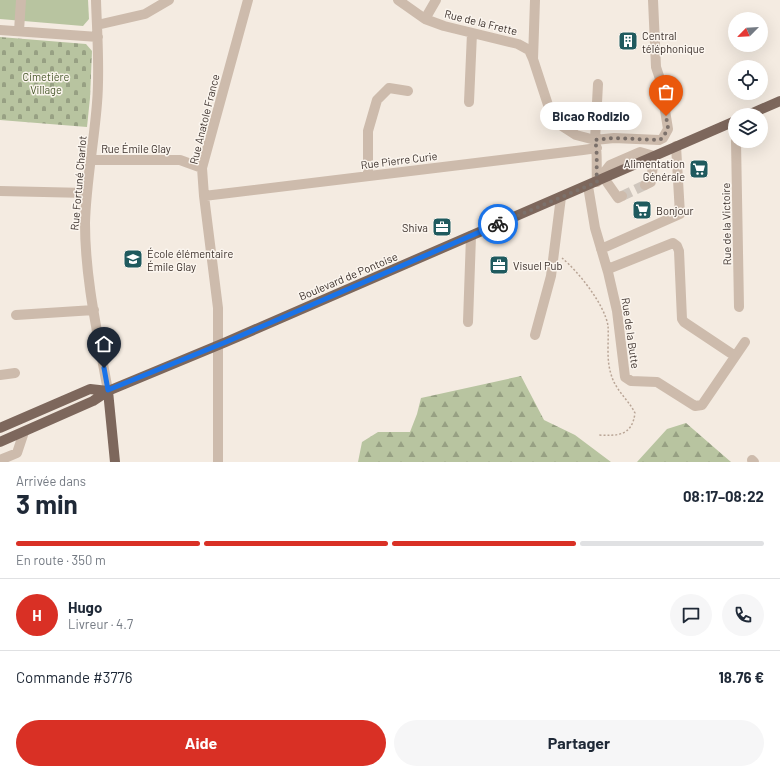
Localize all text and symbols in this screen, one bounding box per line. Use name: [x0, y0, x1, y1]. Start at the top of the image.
street label: Rue de la Frette: [443, 7, 519, 37]
north arrow: [728, 12, 768, 52]
map controls: [728, 12, 768, 148]
place label: Central téléphonique: [642, 29, 705, 55]
building icon: Central téléphonique: [617, 30, 639, 52]
button: locate: [728, 60, 768, 100]
park label: Cimetière Village: [23, 70, 70, 96]
street label: Rue Anatole France: [187, 72, 222, 165]
pin: [649, 75, 683, 116]
icon: bag: [655, 81, 677, 103]
callout: Bicao Rodizio: [540, 102, 642, 130]
text: Bicao Rodizio: [552, 108, 630, 124]
button: layers: [728, 108, 768, 148]
street label: Rue Fortuné Charlot: [67, 135, 89, 231]
street label: Rue Émile Glay: [101, 142, 171, 155]
street label: Rue Pierre Curie: [360, 149, 438, 171]
place label: Alimentation Générale: [624, 157, 685, 183]
supermarket icon: Alimentation Générale: [688, 158, 710, 180]
street label: Rue de la Victoire: [719, 182, 733, 265]
supermarket icon: Bonjour: [631, 199, 653, 221]
courier: [478, 204, 518, 244]
place label: Bonjour: [656, 204, 693, 217]
icon: bike: [487, 213, 509, 235]
office icon: Shiva: [431, 216, 453, 238]
place label: Shiva: [402, 221, 428, 234]
place label: École élémentaire Émile Glay: [147, 247, 233, 273]
school or university icon: École élémentaire Émile Glay: [122, 248, 144, 270]
street label: Boulevard de Pontoise: [297, 249, 399, 303]
office icon: Visuel Pub: [488, 254, 510, 276]
place label: Visuel Pub: [513, 259, 562, 272]
street label: Rue de la Butte: [620, 297, 642, 369]
pin: [87, 327, 121, 368]
icon: home: [93, 333, 115, 355]
text: Arrivée dans: [16, 473, 86, 489]
text: 08:17–08:22: [683, 487, 764, 505]
text: 3 min: [16, 488, 78, 519]
text: En route · 350 m: [16, 552, 106, 568]
button: chat: [670, 594, 712, 636]
button: phone: [722, 594, 764, 636]
text: Hugo: [68, 598, 102, 616]
text: H: [32, 606, 42, 624]
text: Livreur · 4.7: [68, 616, 133, 632]
text: Commande #3776: [16, 668, 132, 686]
text: 18.76 €: [719, 668, 764, 686]
button: Aide: [16, 720, 386, 766]
button: Partager: [394, 720, 764, 766]

